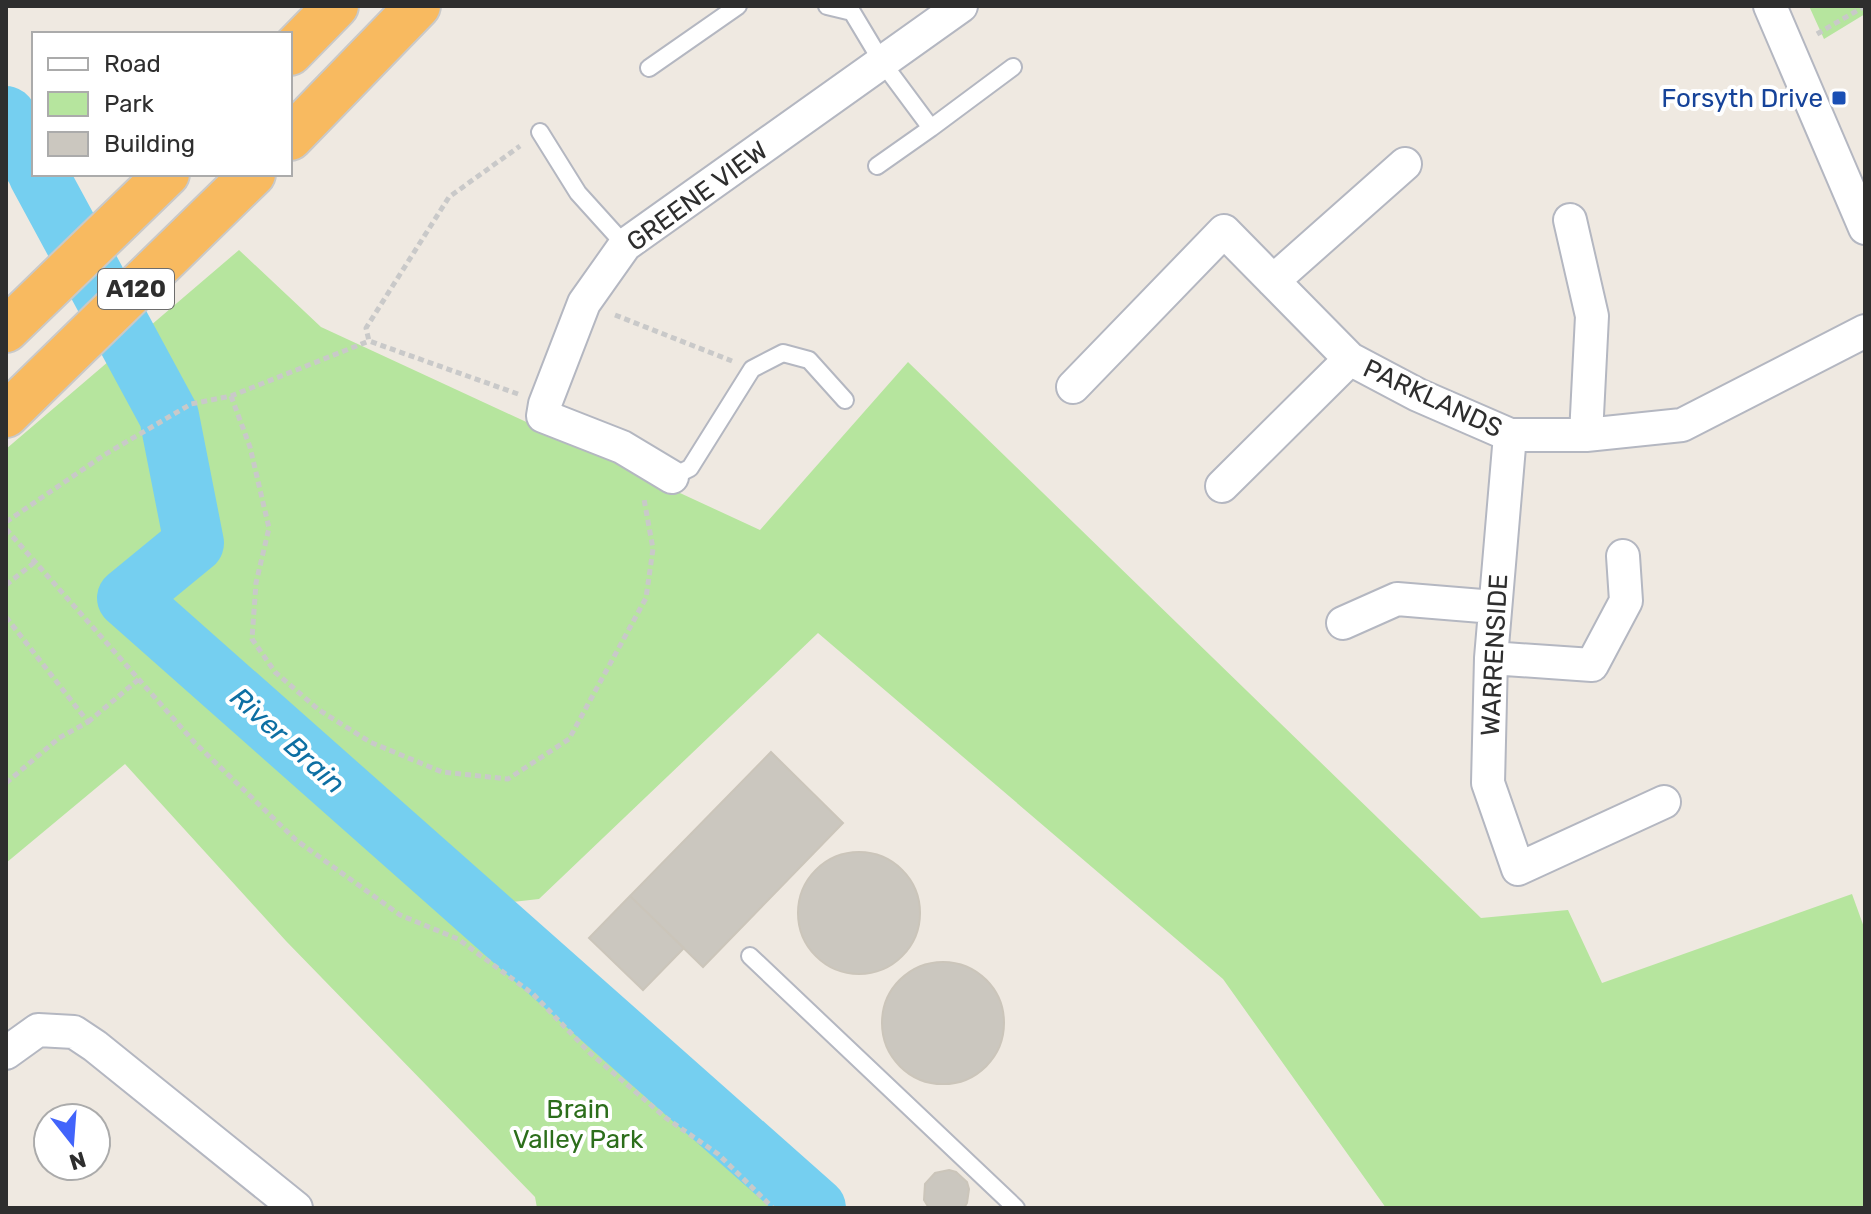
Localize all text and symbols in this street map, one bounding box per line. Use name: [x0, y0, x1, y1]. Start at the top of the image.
legend: [32, 32, 292, 176]
text: Road: [104, 50, 161, 78]
place label: Forsyth Drive: [1661, 83, 1823, 114]
marker: Forsyth Drive: [1830, 89, 1848, 107]
text: Park: [104, 90, 155, 118]
text: Building: [104, 130, 195, 158]
street label: GREENE VIEW: [621, 135, 774, 258]
road number: A120: [98, 269, 174, 309]
street label: PARKLANDS: [1358, 353, 1507, 444]
street label: WARRENSIDE: [1475, 573, 1514, 737]
water label: River Brain: [224, 680, 352, 800]
park label: Brain Valley Park: [513, 1094, 644, 1155]
north arrow: [32, 1102, 112, 1182]
text: N: [66, 1145, 89, 1176]

